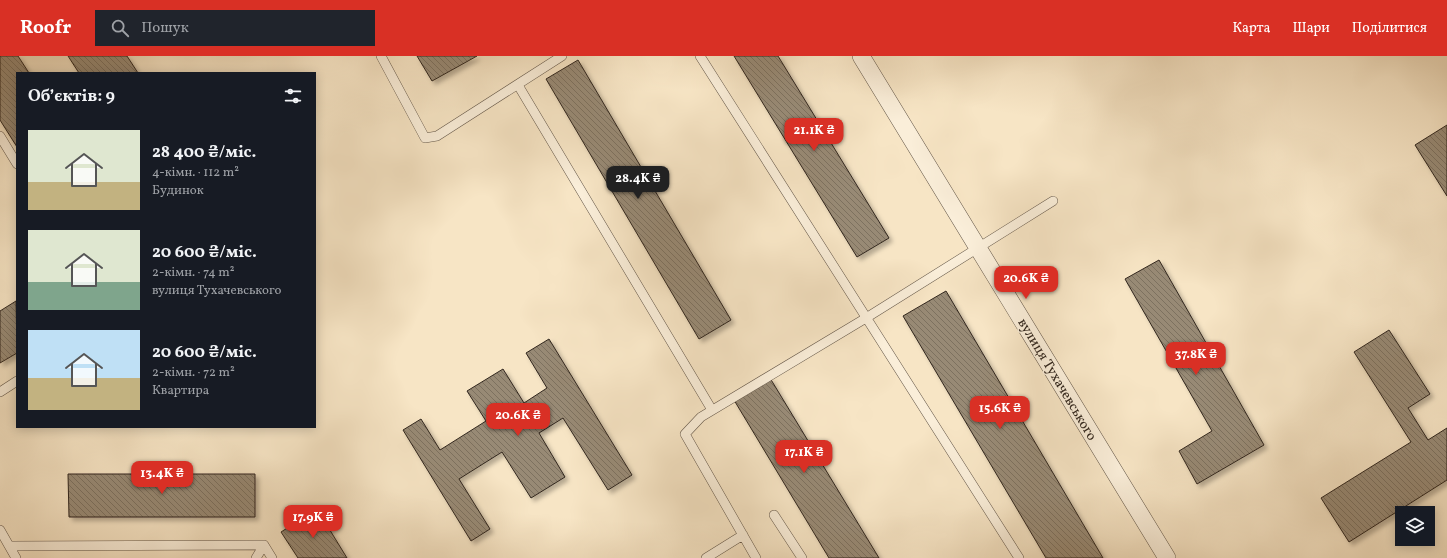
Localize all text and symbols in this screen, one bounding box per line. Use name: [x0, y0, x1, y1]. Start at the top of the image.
search box: [95, 10, 375, 46]
text: Roofr: [20, 15, 71, 41]
icon: search: [109, 17, 131, 39]
text: Пошук: [141, 18, 189, 39]
text: Карта: [1233, 19, 1271, 38]
text: Шари: [1293, 19, 1330, 38]
text: Поділитися: [1352, 19, 1427, 38]
text: Об’єктів: 9: [28, 85, 115, 108]
icon: filters: [282, 85, 304, 107]
pin: 21.1K ₴: [777, 118, 851, 152]
text: 21.1K ₴: [793, 122, 835, 140]
text: 28 400 ₴/міс.: [152, 141, 256, 164]
icon: home: [60, 146, 108, 194]
text: 4-кімн. · 112 m²: [152, 164, 239, 182]
pin: 28.4K ₴: [601, 166, 675, 200]
text: 28.4K ₴: [615, 170, 661, 188]
text: Будинок: [152, 182, 204, 200]
text: 20 600 ₴/міс.: [152, 241, 257, 264]
icon: home: [60, 246, 108, 294]
text: 2-кімн. · 74 m²: [152, 264, 235, 282]
pin: 20.6K ₴: [989, 266, 1063, 300]
text: 20.6K ₴: [1003, 270, 1049, 288]
text: вулиця Тухачевського: [152, 282, 281, 300]
street label: вулиця Тухачевського: [1013, 315, 1101, 444]
text: 20 600 ₴/міс.: [152, 341, 257, 364]
pin: 37.8K ₴: [1159, 342, 1233, 376]
icon: home: [60, 346, 108, 394]
text: 37.8K ₴: [1175, 346, 1217, 364]
text: 2-кімн. · 72 m²: [152, 364, 235, 382]
text: Квартира: [152, 382, 209, 400]
pin: 15.6K ₴: [963, 396, 1037, 430]
text: 15.6K ₴: [979, 400, 1021, 418]
pin: 20.6K ₴: [481, 403, 555, 437]
text: 20.6K ₴: [495, 407, 541, 425]
pin: 17.1K ₴: [767, 440, 841, 474]
text: 17.1K ₴: [784, 444, 824, 462]
pin: 13.4K ₴: [125, 461, 199, 495]
text: 13.4K ₴: [140, 465, 184, 483]
pin: 17.9K ₴: [276, 505, 350, 539]
map controls: [1395, 506, 1435, 546]
button: layers: [1395, 506, 1435, 546]
text: 17.9K ₴: [292, 509, 334, 527]

